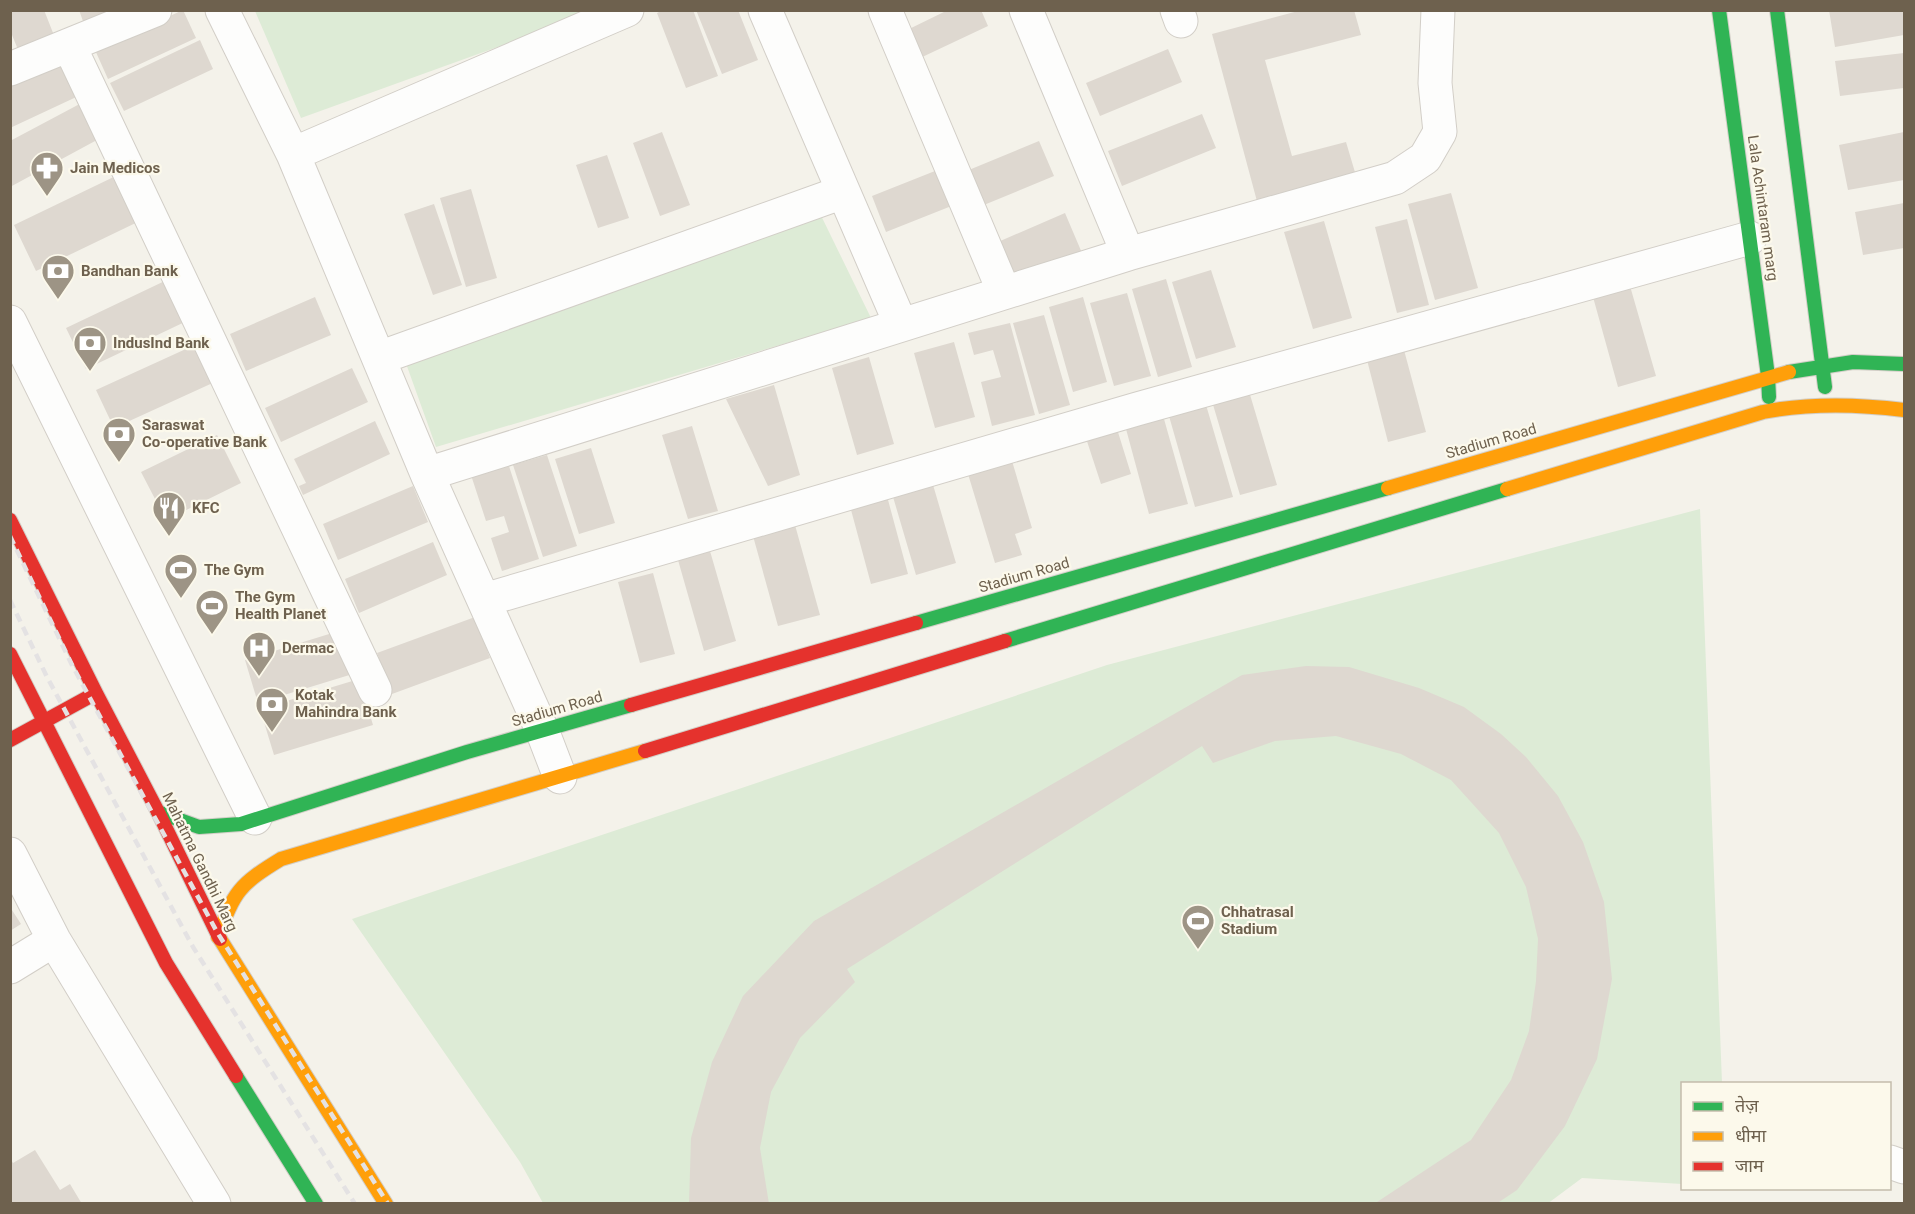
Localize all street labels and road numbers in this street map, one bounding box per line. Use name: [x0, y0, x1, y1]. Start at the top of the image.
street label: Lala Achintaram marg: [1744, 134, 1782, 282]
street label: Stadium Road: [1444, 419, 1538, 463]
street label: Stadium Road: [977, 553, 1071, 597]
street label: Stadium Road: [510, 687, 604, 731]
street label: Mahatma Gandhi Marg: [158, 789, 242, 935]

